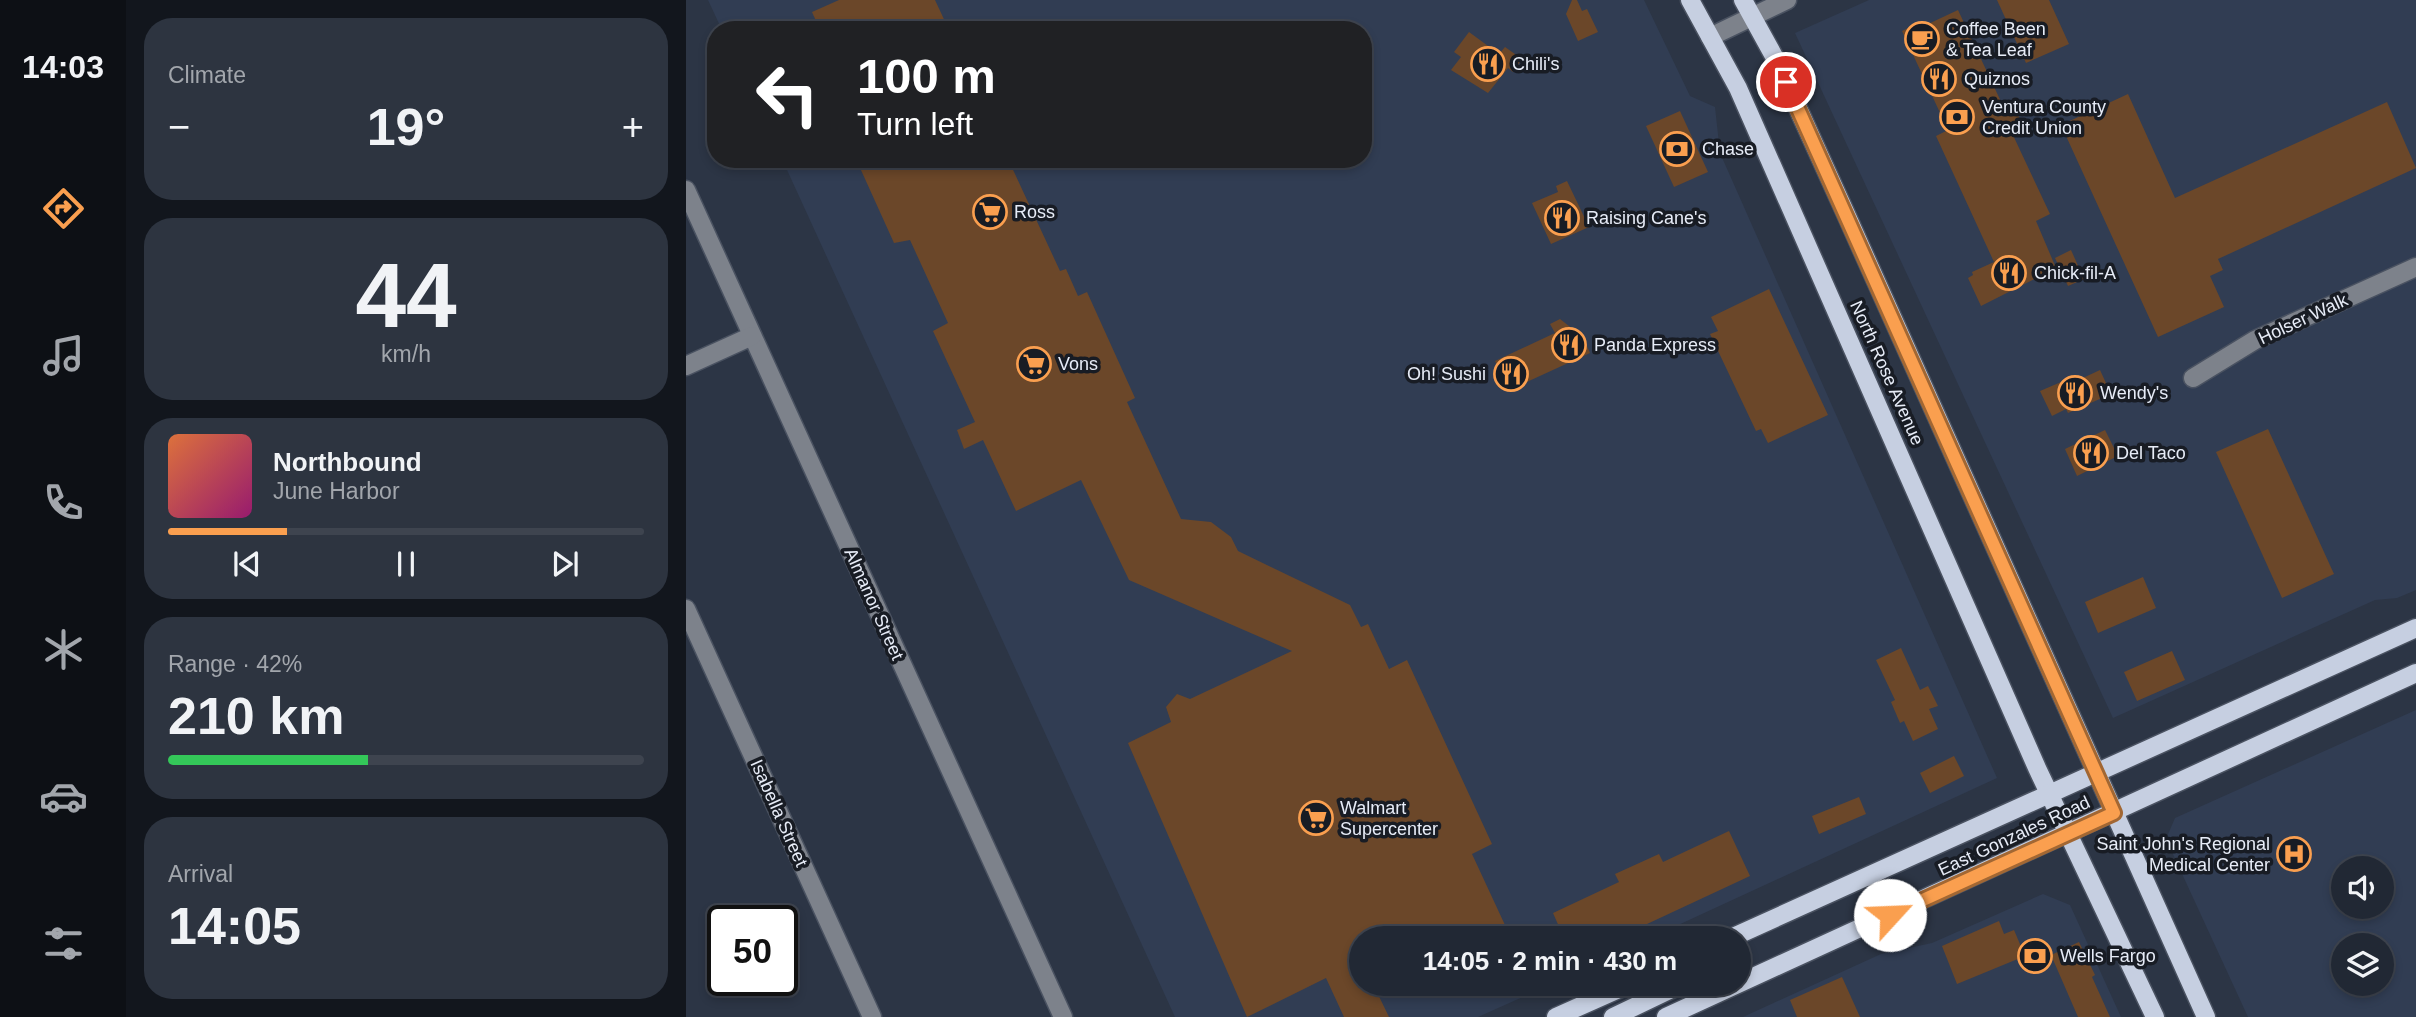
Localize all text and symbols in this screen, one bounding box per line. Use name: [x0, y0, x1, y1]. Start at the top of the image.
place label: Coffee Been & Tea Leaf: [1946, 19, 2046, 60]
cafe icon: Coffee Been & Tea Leaf: [1903, 20, 1941, 58]
restaurant icon: Chili's: [1469, 45, 1507, 83]
text: 14:03: [22, 49, 104, 85]
icon: left: [742, 49, 833, 140]
text: 100 m: [857, 49, 996, 103]
pin: [1756, 52, 1816, 112]
place label: Chili's: [1512, 54, 1559, 74]
restaurant icon: Quiznos: [1920, 60, 1958, 98]
text: Climate: [168, 62, 246, 88]
icon: arrive: [1767, 63, 1805, 101]
place label: Quiznos: [1964, 69, 2030, 89]
place label: Ventura County Credit Union: [1982, 97, 2106, 138]
text: 19°: [367, 98, 445, 156]
bank icon: Ventura County Credit Union: [1938, 98, 1976, 136]
text: −: [168, 106, 190, 148]
text: +: [622, 106, 644, 148]
text: Turn left: [857, 106, 973, 142]
bank icon: Chase: [1658, 130, 1696, 168]
place label: Chase: [1702, 139, 1754, 159]
icon: directions: [39, 184, 88, 233]
supermarket icon: Ross: [971, 193, 1009, 231]
restaurant icon: Raising Cane's: [1543, 199, 1581, 237]
place label: Ross: [1014, 202, 1055, 222]
place label: Raising Cane's: [1586, 208, 1707, 228]
text: 44: [355, 245, 457, 346]
restaurant icon: Chick-fil-A: [1990, 254, 2028, 292]
place label: Chick-fil-A: [2034, 263, 2116, 283]
street label: Holser Walk: [2255, 289, 2352, 348]
street label: North Rose Avenue: [1846, 298, 1928, 448]
restaurant icon: Panda Express: [1550, 326, 1588, 364]
icon: music: [39, 331, 88, 380]
place label: Panda Express: [1594, 335, 1716, 355]
text: km/h: [381, 341, 431, 367]
supermarket icon: Vons: [1015, 345, 1053, 383]
place label: Vons: [1058, 354, 1098, 374]
restaurant icon: Oh! Sushi: [1492, 355, 1530, 393]
place label: Oh! Sushi: [1407, 364, 1486, 384]
restaurant icon: Wendy's: [2056, 374, 2094, 412]
place label: Wendy's: [2100, 383, 2168, 403]
restaurant icon: Del Taco: [2072, 434, 2110, 472]
place label: Del Taco: [2116, 443, 2186, 463]
text: Northbound: [273, 447, 422, 477]
icon: phone: [39, 478, 88, 527]
text: June Harbor: [273, 478, 400, 504]
icon: previous: [228, 545, 266, 583]
icon: pause: [387, 545, 425, 583]
icon: next: [546, 545, 584, 583]
street label: Almanor Street: [840, 545, 908, 663]
icon: climate: [39, 625, 88, 674]
text: Range · 42%: [168, 651, 302, 677]
text: 210 km: [168, 687, 344, 745]
street label: Isabella Street: [746, 756, 812, 870]
icon: car: [39, 772, 88, 821]
street label: East Gonzales Road: [1935, 792, 2093, 880]
place label: Walmart Supercenter: [1340, 798, 1438, 839]
supermarket icon: Walmart Supercenter: [1297, 799, 1335, 837]
place label: Saint John's Regional Medical Center: [2096, 834, 2270, 875]
hospital icon: Saint John's Regional Medical Center: [2275, 835, 2313, 873]
map controls: [2331, 856, 2394, 996]
button: sound: [2331, 856, 2394, 919]
text: Arrival: [168, 861, 233, 887]
position arrow: [1853, 878, 1927, 952]
text: 14:05: [168, 897, 301, 955]
speed limit sign: 50: [707, 905, 798, 996]
icon: filters: [39, 919, 88, 968]
button: layers: [2331, 933, 2394, 996]
bank icon: Wells Fargo: [2016, 937, 2054, 975]
text: 14:05 · 2 min · 430 m: [1423, 946, 1677, 976]
place label: Wells Fargo: [2060, 946, 2156, 966]

